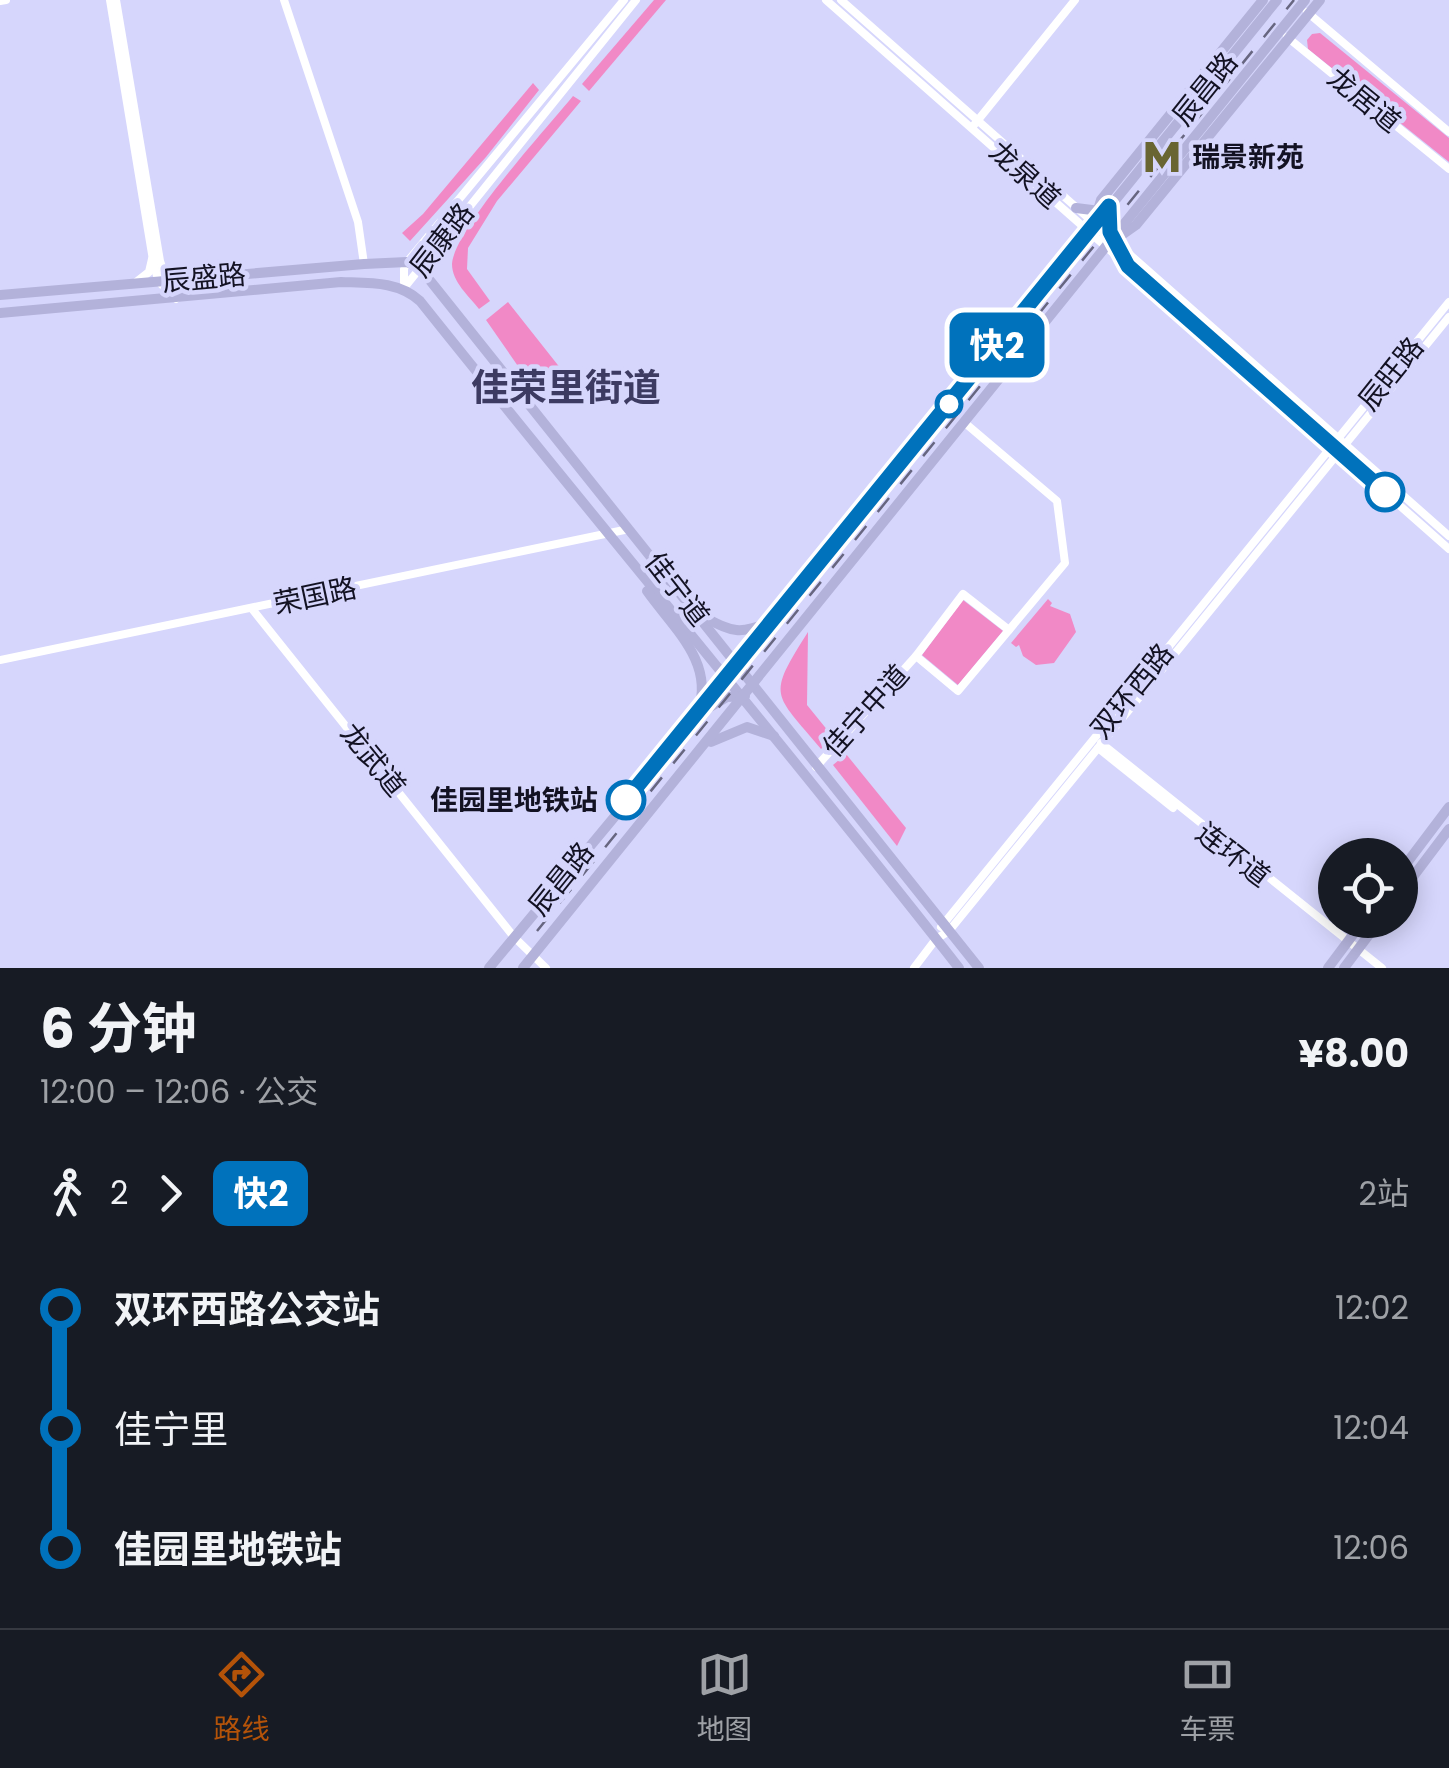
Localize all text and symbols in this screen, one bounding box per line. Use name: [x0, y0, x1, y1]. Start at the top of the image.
street label: 辰昌路: [1163, 44, 1247, 134]
street label: 龙居道: [1319, 58, 1409, 142]
street label: 龙泉道: [981, 132, 1069, 218]
metro station icon: 瑞景新苑: [1141, 136, 1183, 178]
place label: 瑞景新苑: [1192, 138, 1304, 177]
street label: 辰康路: [401, 195, 483, 285]
street label: 辰盛路: [160, 255, 248, 301]
line badge: 快2: [952, 312, 1042, 378]
text: 快2: [970, 321, 1025, 370]
street label: 辰旺路: [1349, 329, 1433, 419]
district label: 佳荣里街道: [471, 361, 661, 414]
unlabelled marker: [936, 391, 962, 417]
unlabelled marker: [1366, 473, 1404, 511]
street label: 佳宁道: [636, 544, 718, 634]
street label: 荣国路: [270, 568, 360, 624]
street label: 双环西路: [1082, 635, 1182, 747]
street label: 佳宁中道: [814, 656, 918, 766]
street label: 龙武道: [331, 715, 415, 805]
place label: 佳园里地铁站: [430, 781, 598, 820]
marker: 佳园里地铁站: [607, 781, 645, 819]
street label: 连环道: [1188, 814, 1278, 896]
street label: 辰昌路: [519, 834, 603, 924]
map controls: [1318, 838, 1418, 938]
button: locate: [1318, 838, 1418, 938]
text: 6 分钟: [40, 990, 197, 1067]
text: ¥8.00: [1299, 1027, 1409, 1080]
text: 12:00 – 12:06 · 公交: [40, 1069, 318, 1114]
icon: walk: [40, 1166, 95, 1221]
icon: forward: [143, 1166, 198, 1221]
text: 快2: [233, 1169, 288, 1218]
text: 2: [110, 1170, 128, 1215]
text: 2站: [1359, 1171, 1409, 1216]
text: 双环西路公交站: [114, 1283, 380, 1336]
text: 12:02: [1335, 1285, 1409, 1330]
text: 佳宁里: [114, 1403, 228, 1456]
text: 12:04: [1333, 1405, 1409, 1450]
text: 佳园里地铁站: [114, 1523, 342, 1576]
text: 12:06: [1333, 1525, 1409, 1570]
tab: 路线: [213, 1647, 270, 1751]
tab: 地图: [696, 1647, 753, 1751]
tab: 车票: [1179, 1647, 1236, 1751]

